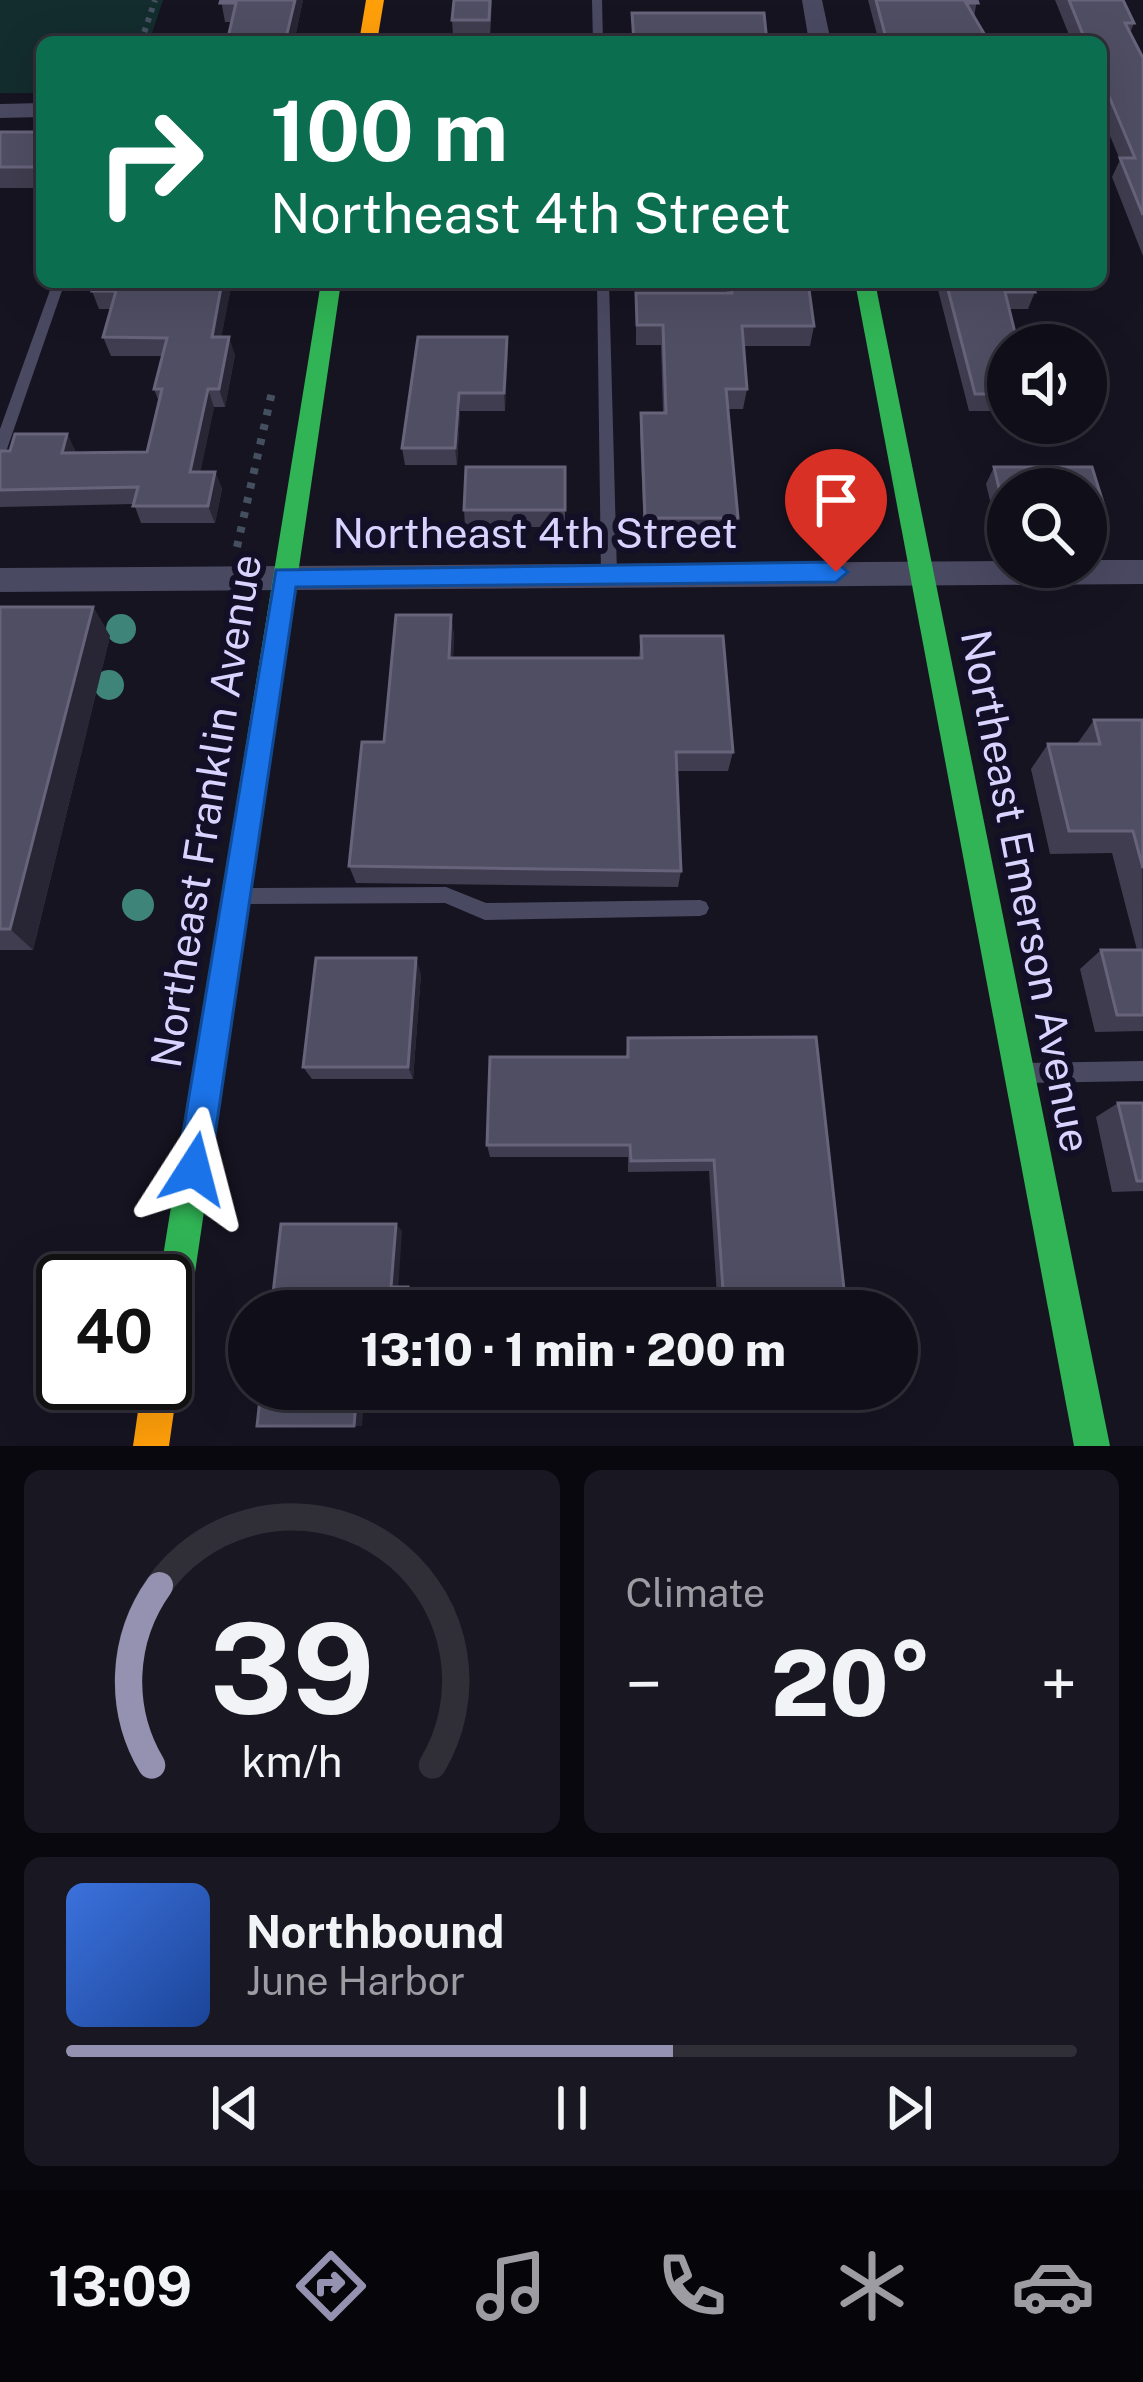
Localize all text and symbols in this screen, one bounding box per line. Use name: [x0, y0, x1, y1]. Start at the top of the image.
text: 100 m: [270, 81, 508, 180]
icon: right: [72, 84, 228, 240]
text: Northeast 4th Street: [270, 182, 791, 245]
map controls: [987, 324, 1107, 588]
button: sound: [987, 324, 1107, 444]
pin: [785, 449, 887, 572]
icon: arrive: [803, 467, 869, 533]
button: search: [987, 468, 1107, 588]
street label: Northeast 4th Street: [332, 508, 738, 557]
street label: Northeast Franklin Avenue: [141, 551, 270, 1071]
street label: Northeast Emerson Avenue: [952, 626, 1101, 1156]
position arrow: [131, 1106, 257, 1232]
speed limit sign: 40: [36, 1254, 192, 1410]
text: 13:10 · 1 min · 200 m: [360, 1323, 786, 1376]
text: Climate: [626, 1570, 765, 1616]
text: 39: [209, 1595, 374, 1742]
text: 20°: [771, 1630, 932, 1736]
text: −: [626, 1645, 662, 1723]
text: +: [1040, 1645, 1077, 1723]
text: km/h: [241, 1735, 342, 1786]
text: Northbound: [246, 1905, 504, 1958]
text: June Harbor: [246, 1958, 465, 2004]
icon: previous: [202, 2075, 268, 2141]
icon: pause: [539, 2075, 605, 2141]
icon: next: [876, 2075, 942, 2141]
icon: directions: [289, 2244, 373, 2328]
icon: music: [469, 2244, 553, 2328]
icon: phone: [650, 2244, 734, 2328]
icon: climate: [830, 2244, 914, 2328]
icon: car: [1011, 2244, 1095, 2328]
text: 13:09: [48, 2255, 192, 2318]

